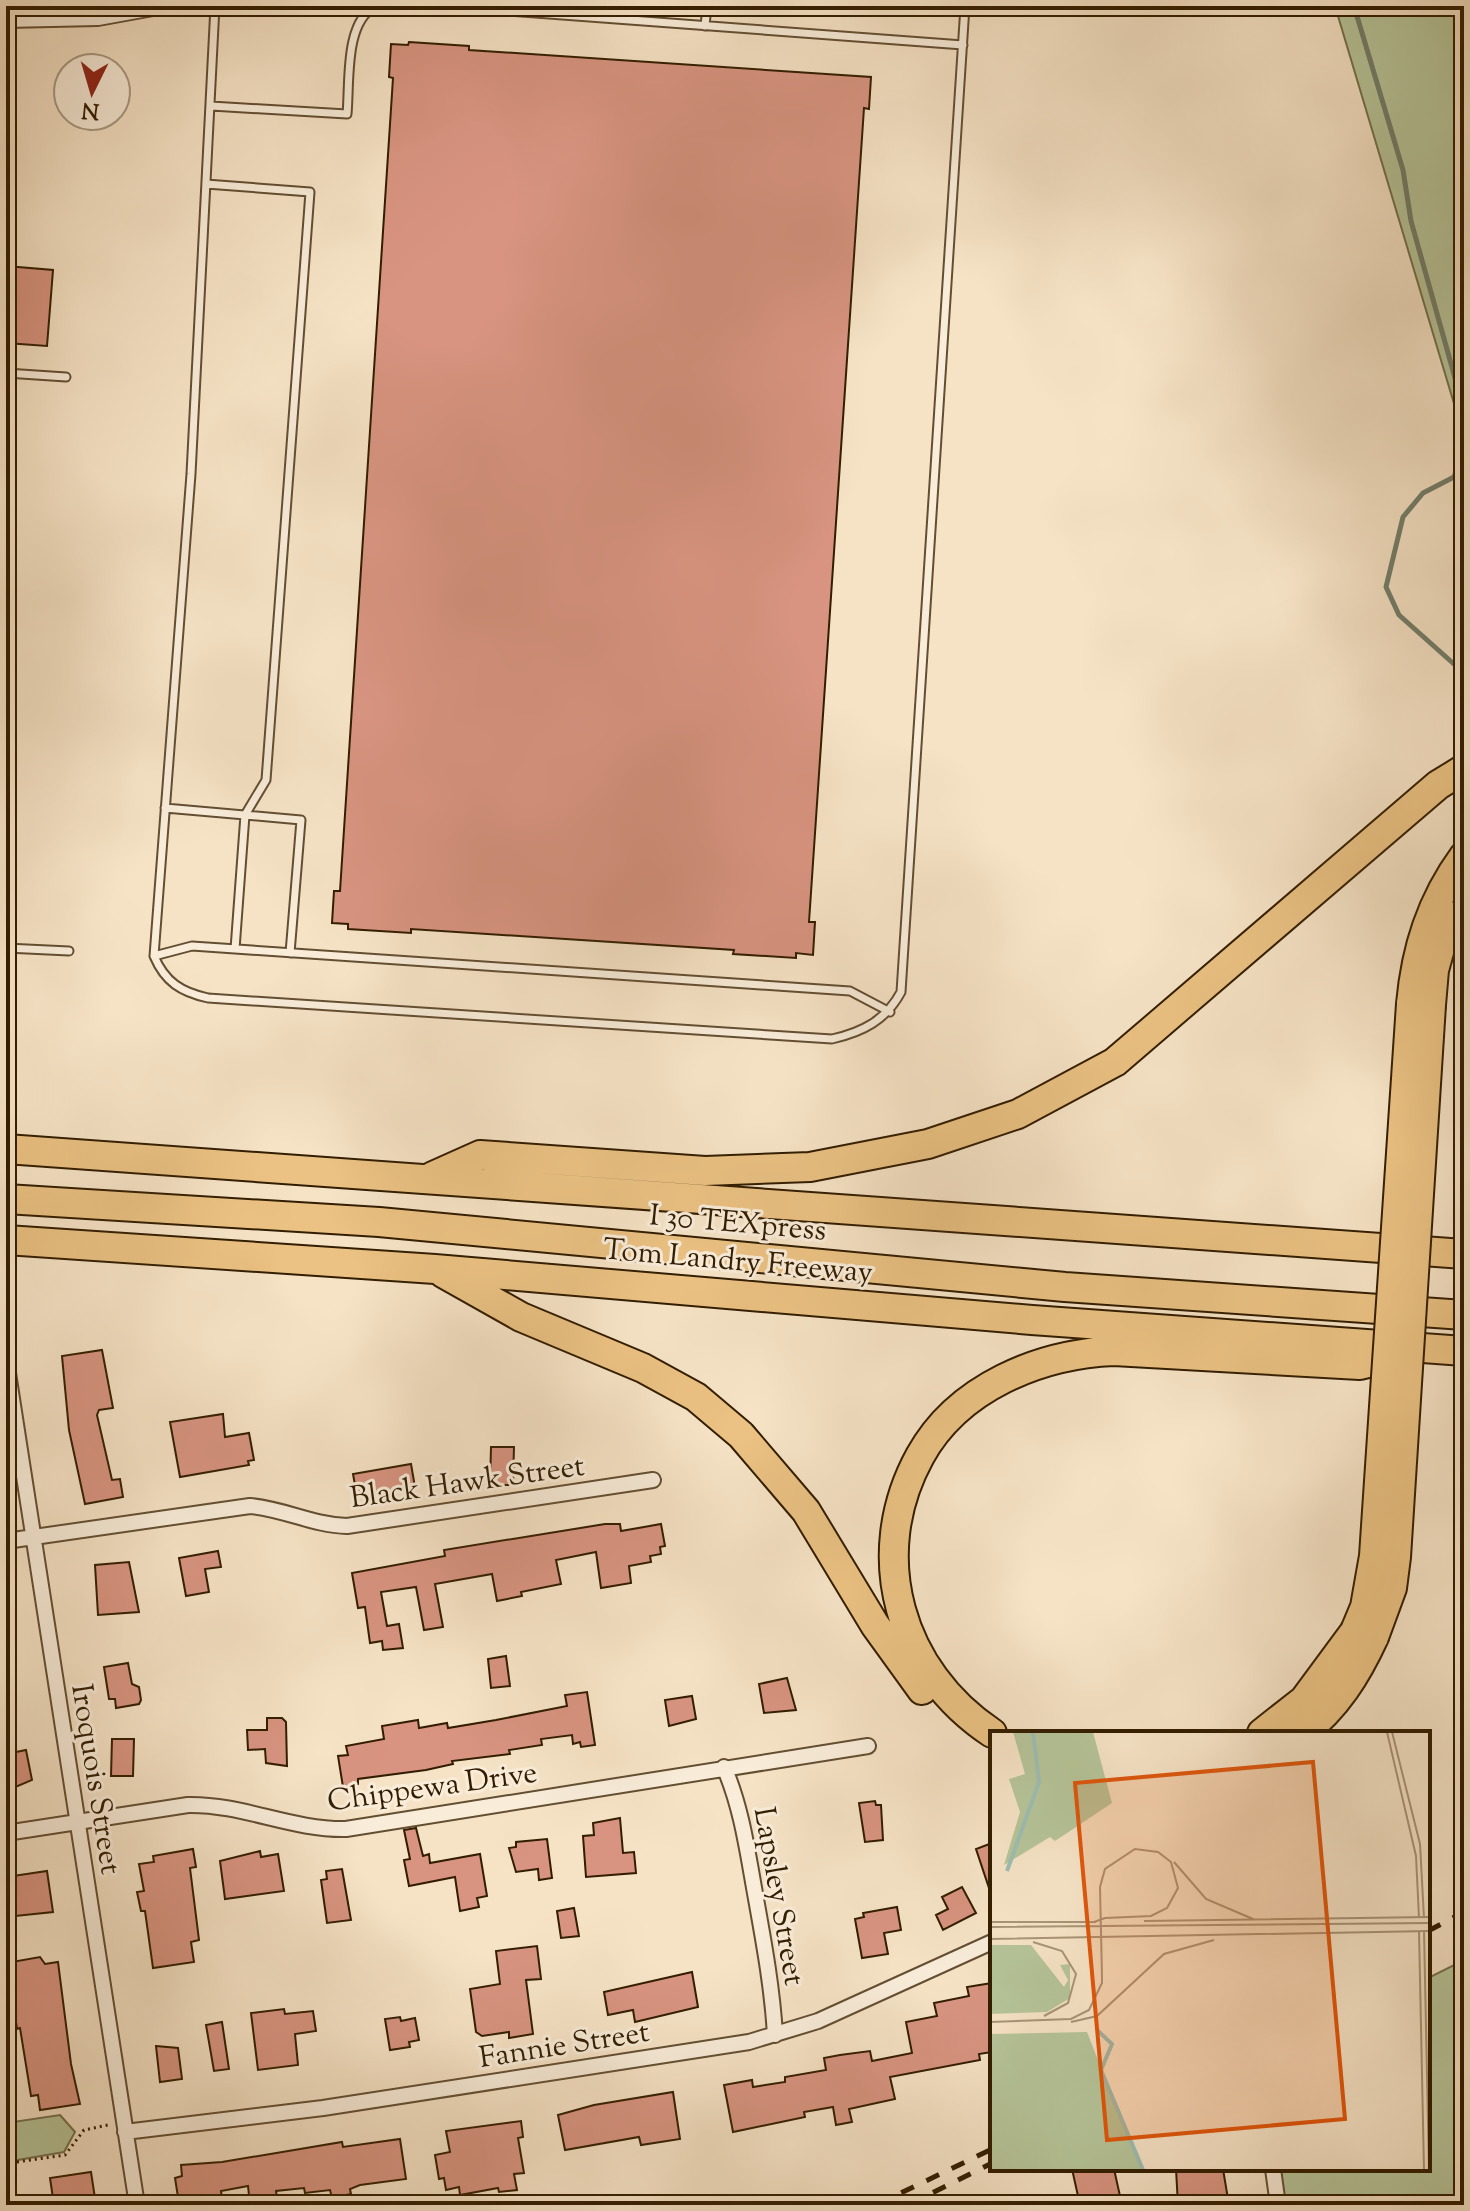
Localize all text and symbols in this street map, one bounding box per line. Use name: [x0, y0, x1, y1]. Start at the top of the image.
north arrow: [52, 52, 132, 132]
text: N: [80, 92, 101, 126]
street label: I 30 TEXpress: [648, 1195, 828, 1254]
street label: Tom Landry Freeway: [601, 1229, 874, 1296]
street label: Black Hawk Street: [347, 1446, 587, 1521]
street label: Iroquois Street: [58, 1681, 131, 1877]
inset map: [990, 1731, 1430, 2171]
street label: Chippewa Drive: [325, 1752, 540, 1824]
street label: Lapsley Street: [741, 1804, 814, 1989]
street label: Fannie Street: [476, 2012, 653, 2081]

